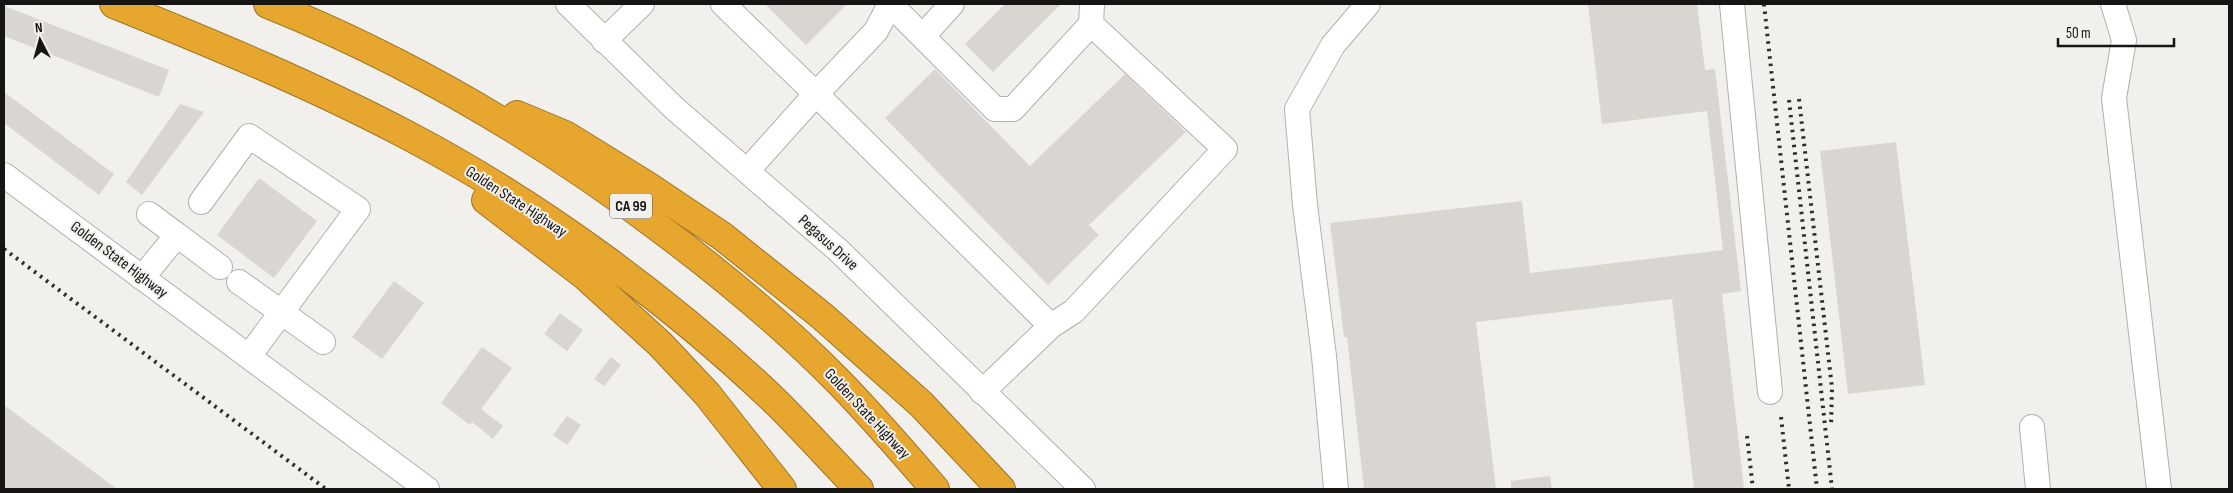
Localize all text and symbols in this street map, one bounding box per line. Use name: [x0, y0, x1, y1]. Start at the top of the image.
north arrow: [15, 15, 65, 65]
scale bar: [2058, 15, 2174, 47]
text: N: [34, 19, 43, 36]
text: 50 m: [2066, 24, 2091, 43]
street label: Golden State Highway: [462, 162, 570, 242]
road number: CA 99: [610, 194, 652, 218]
street label: Pegasus Drive: [794, 211, 862, 275]
street label: Golden State Highway: [67, 217, 171, 303]
street label: Golden State Highway: [820, 365, 914, 463]

